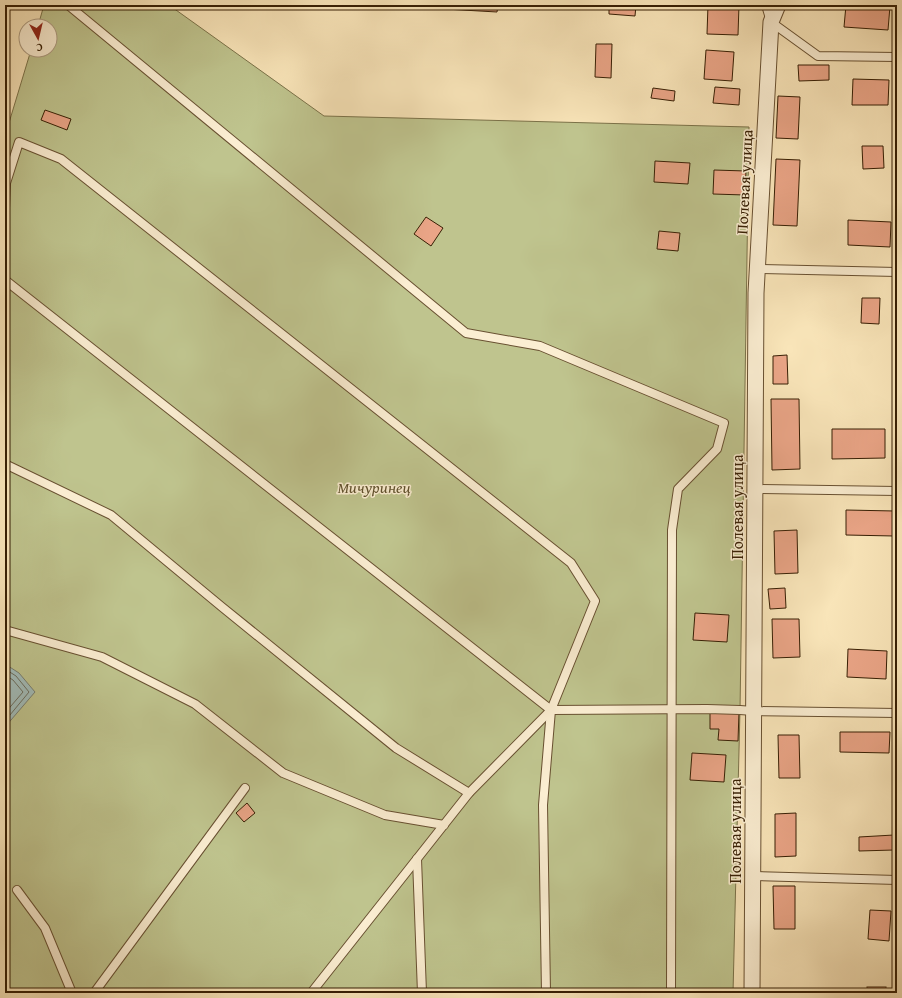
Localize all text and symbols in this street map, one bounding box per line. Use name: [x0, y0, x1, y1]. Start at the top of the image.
north arrow: [18, 18, 58, 58]
text: С: [35, 40, 44, 56]
street label: Полевая улица: [729, 129, 759, 235]
street label: Полевая улица: [725, 454, 749, 560]
park label: Мичуринец: [337, 475, 411, 499]
street label: Полевая улица: [723, 778, 747, 884]

